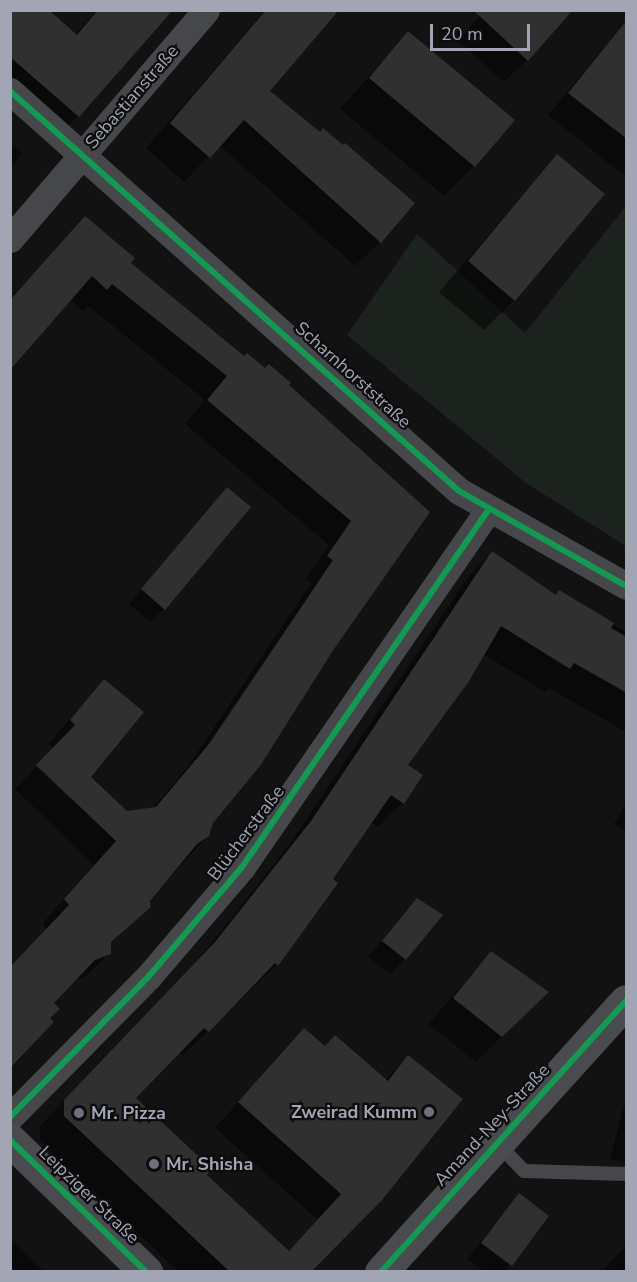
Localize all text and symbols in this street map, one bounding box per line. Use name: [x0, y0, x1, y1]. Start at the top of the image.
scale bar: [433, 12, 534, 50]
text: 20 m: [441, 22, 483, 46]
street label: Sebastianstraße: [81, 41, 183, 153]
street label: Scharnhorststraße: [291, 317, 415, 433]
street label: Blücherstraße: [203, 781, 289, 885]
street label: Amand-Ney-Straße: [430, 1059, 554, 1191]
place label: Zweirad Kumm: [291, 1101, 417, 1123]
place label: Mr. Pizza: [91, 1102, 166, 1124]
marker: Zweirad Kumm: [422, 1105, 436, 1119]
marker: Mr. Pizza: [72, 1106, 86, 1120]
street label: Leipziger Straße: [34, 1142, 144, 1248]
place label: Mr. Shisha: [166, 1153, 253, 1175]
marker: Mr. Shisha: [147, 1157, 161, 1171]

